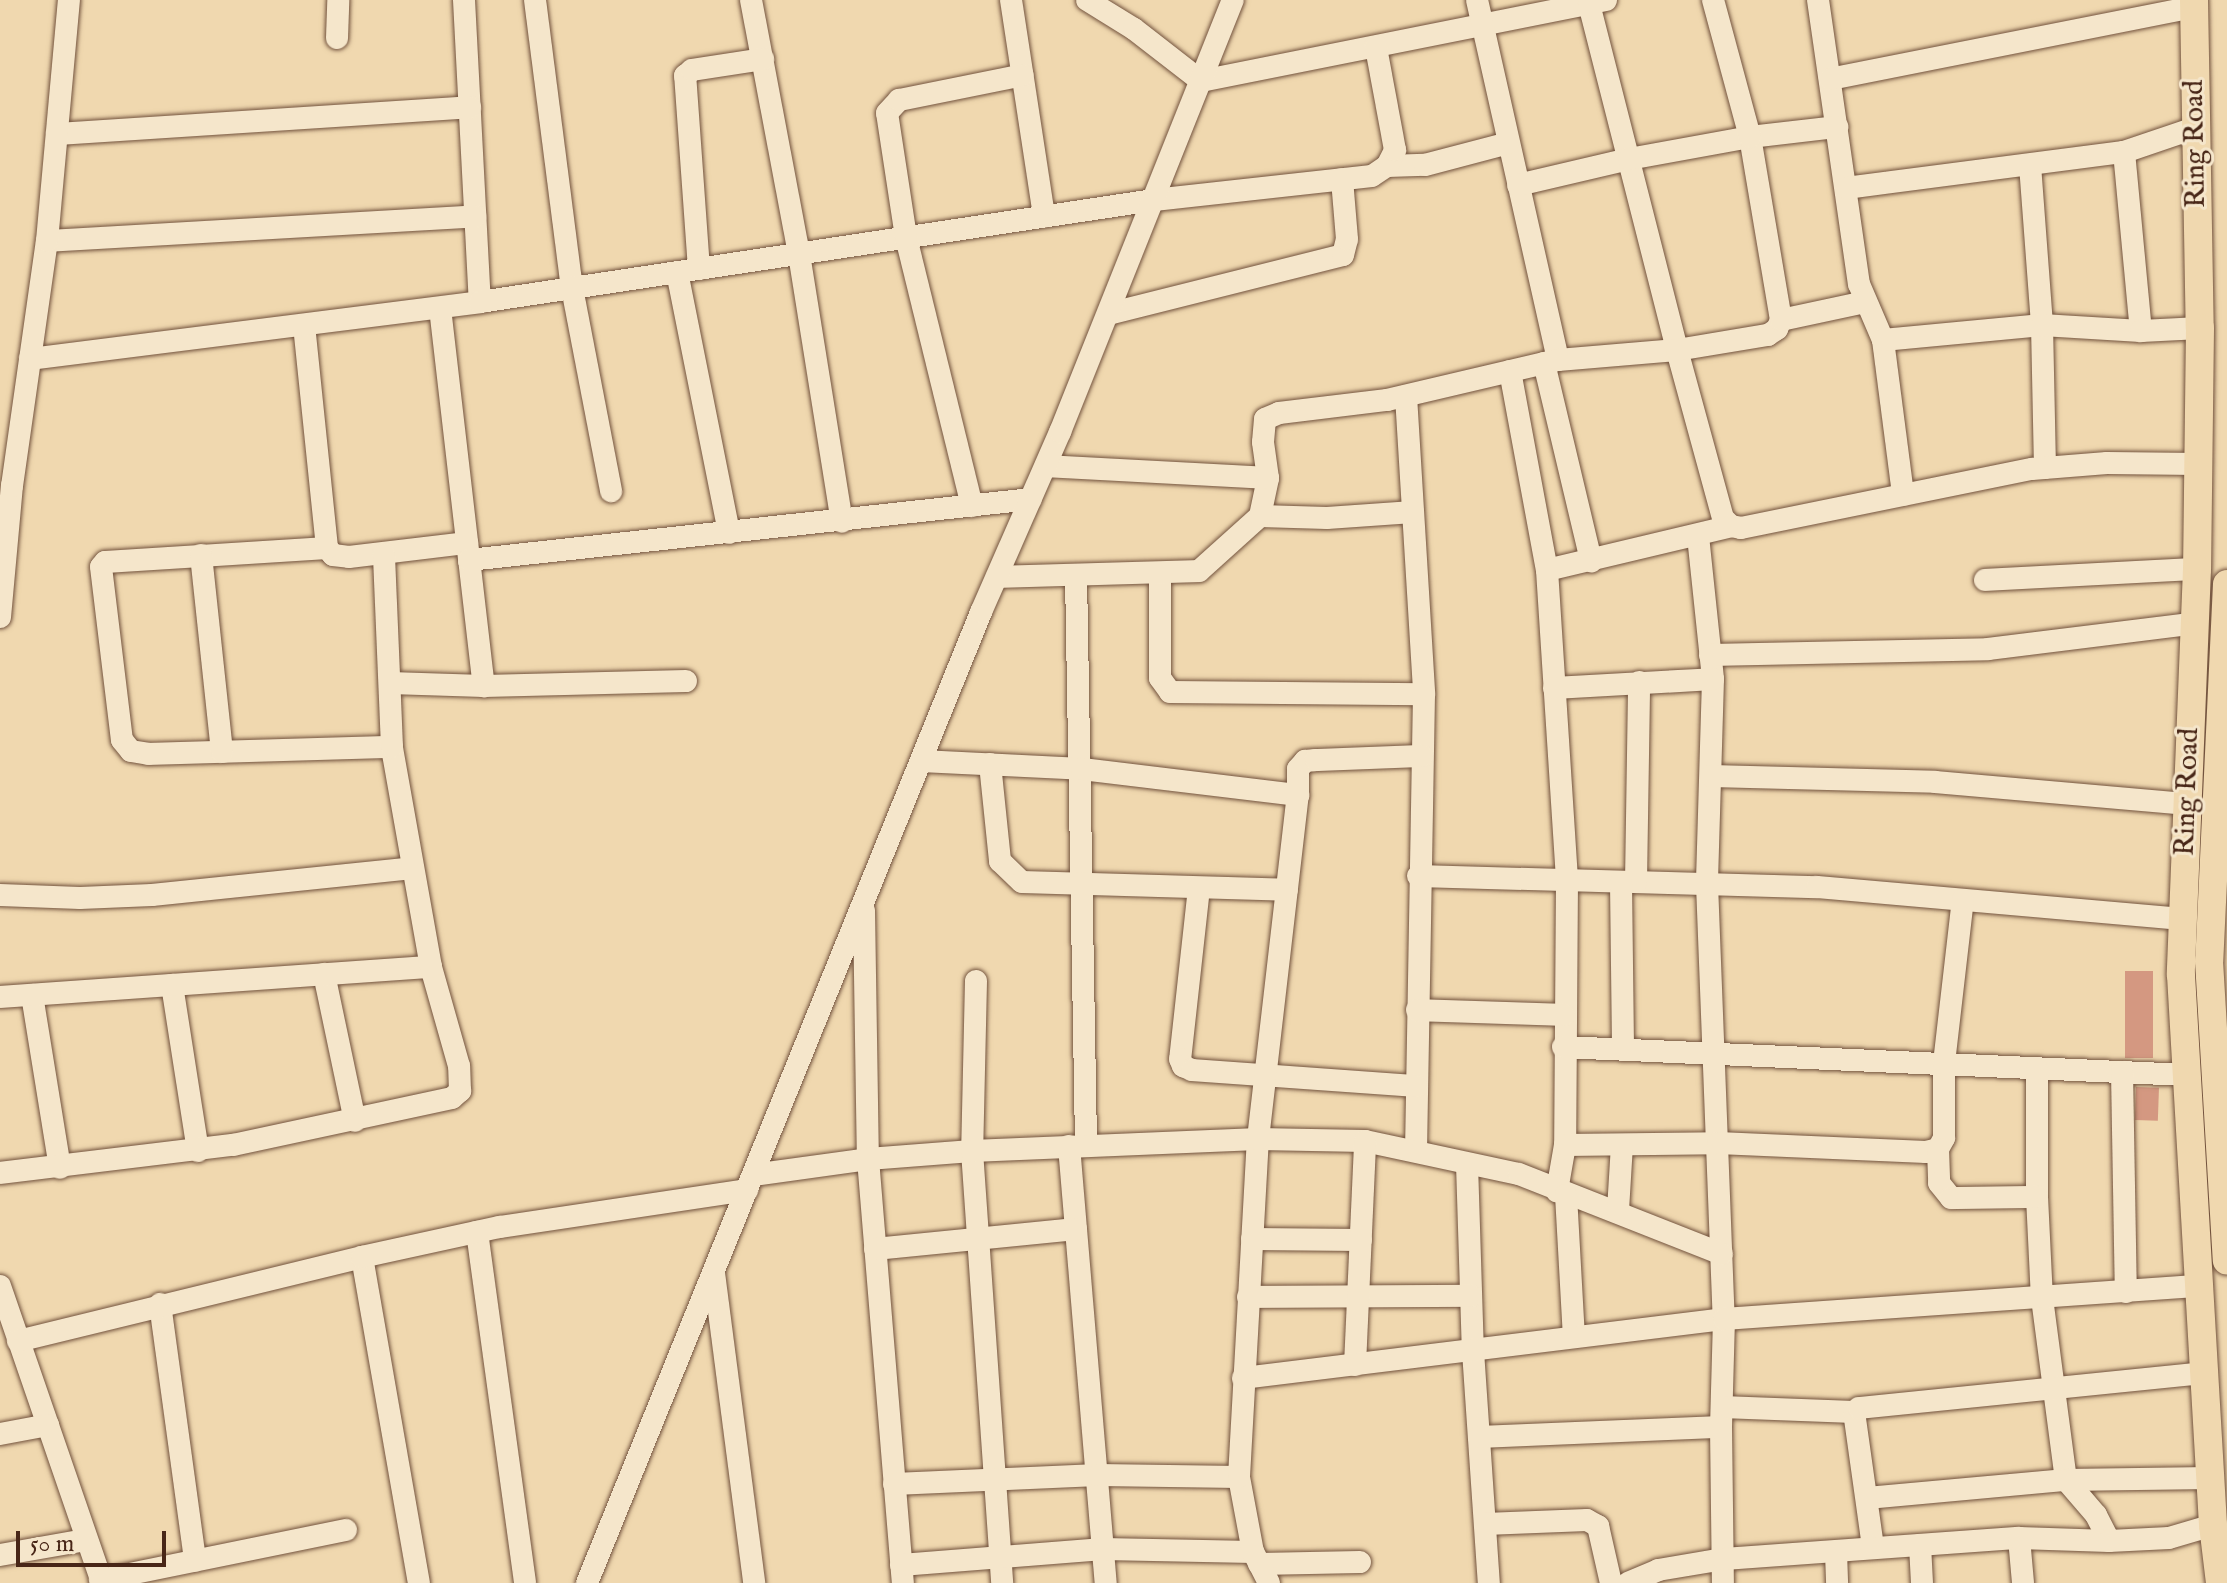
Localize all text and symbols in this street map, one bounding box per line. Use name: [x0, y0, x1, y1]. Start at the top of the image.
street label: Ring Road: [2178, 80, 2214, 208]
street label: Ring Road: [2169, 727, 2207, 857]
scale bar: [20, 1515, 170, 1565]
text: 50 m: [30, 1529, 74, 1560]

